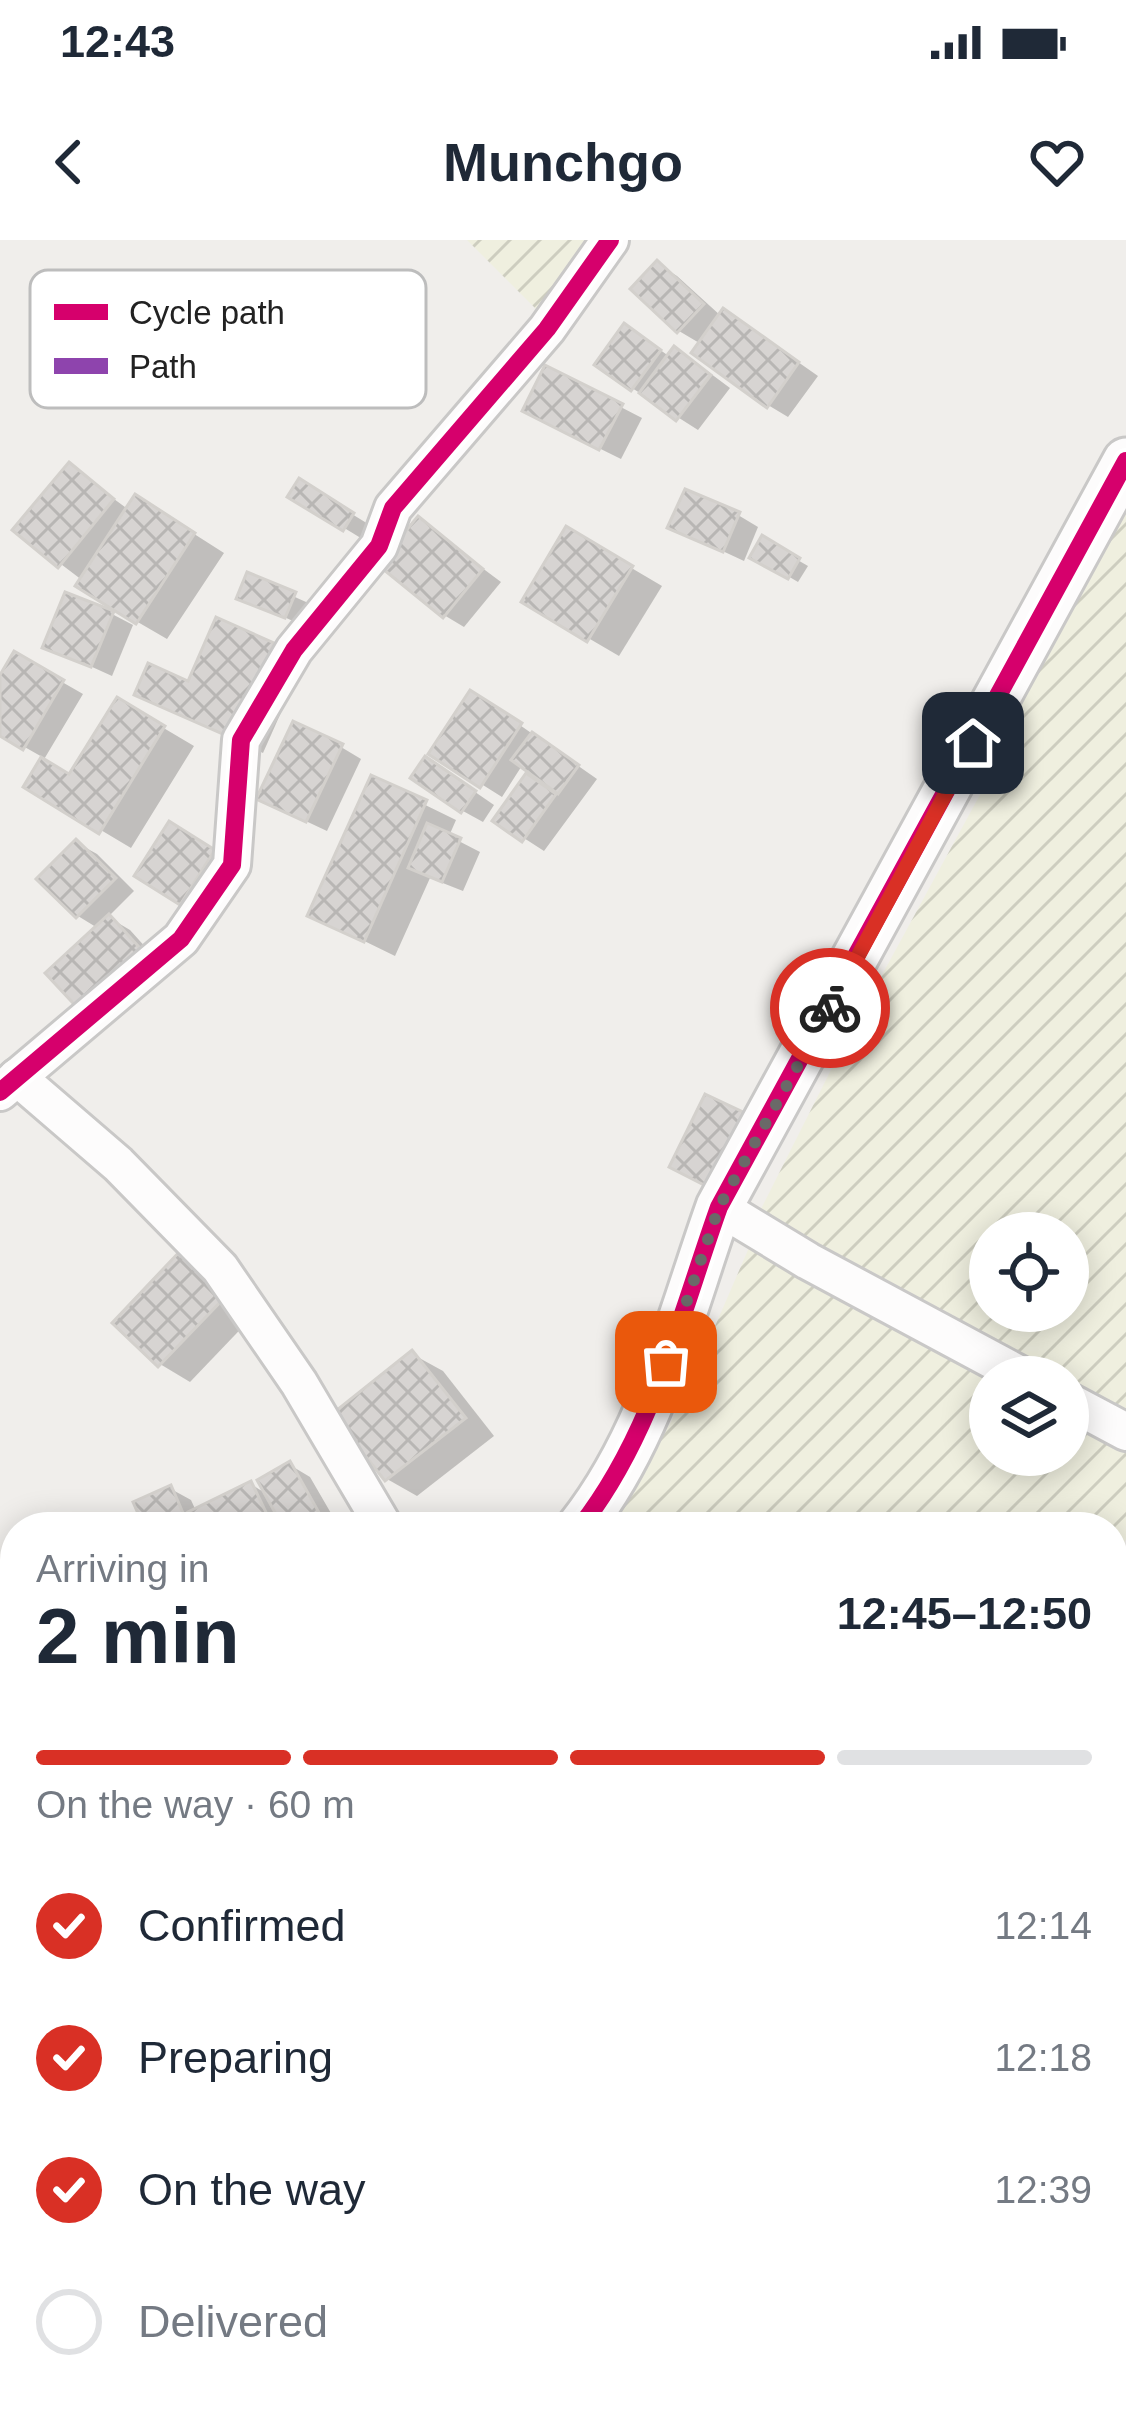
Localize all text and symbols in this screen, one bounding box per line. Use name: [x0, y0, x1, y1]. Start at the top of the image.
text: 12:43: [60, 16, 175, 67]
icon: back: [36, 129, 102, 195]
icon: heart: [1024, 129, 1090, 195]
text: Munchgo: [443, 132, 683, 192]
legend: [30, 270, 426, 408]
text: Cycle path: [129, 294, 285, 331]
text: Path: [129, 348, 197, 385]
pin: [922, 692, 1024, 794]
icon: home: [940, 710, 1006, 776]
courier: [770, 948, 890, 1068]
icon: bike: [797, 975, 863, 1041]
map controls: [969, 1212, 1089, 1476]
button: locate: [969, 1212, 1089, 1332]
pin: [615, 1311, 717, 1413]
icon: bag: [633, 1329, 699, 1395]
button: layers: [969, 1356, 1089, 1476]
text: Arriving in: [36, 1547, 209, 1590]
text: 12:45–12:50: [837, 1588, 1092, 1639]
text: 2 min: [36, 1592, 240, 1680]
text: On the way · 60 m: [36, 1783, 355, 1826]
icon: check: [36, 1893, 102, 1959]
text: Confirmed: [138, 1900, 346, 1951]
text: 12:14: [994, 1904, 1092, 1947]
icon: check: [36, 2025, 102, 2091]
text: Preparing: [138, 2032, 333, 2083]
text: 12:18: [994, 2036, 1092, 2079]
icon: check: [36, 2157, 102, 2223]
text: On the way: [138, 2164, 366, 2215]
text: 12:39: [994, 2168, 1092, 2211]
text: Delivered: [138, 2296, 328, 2347]

